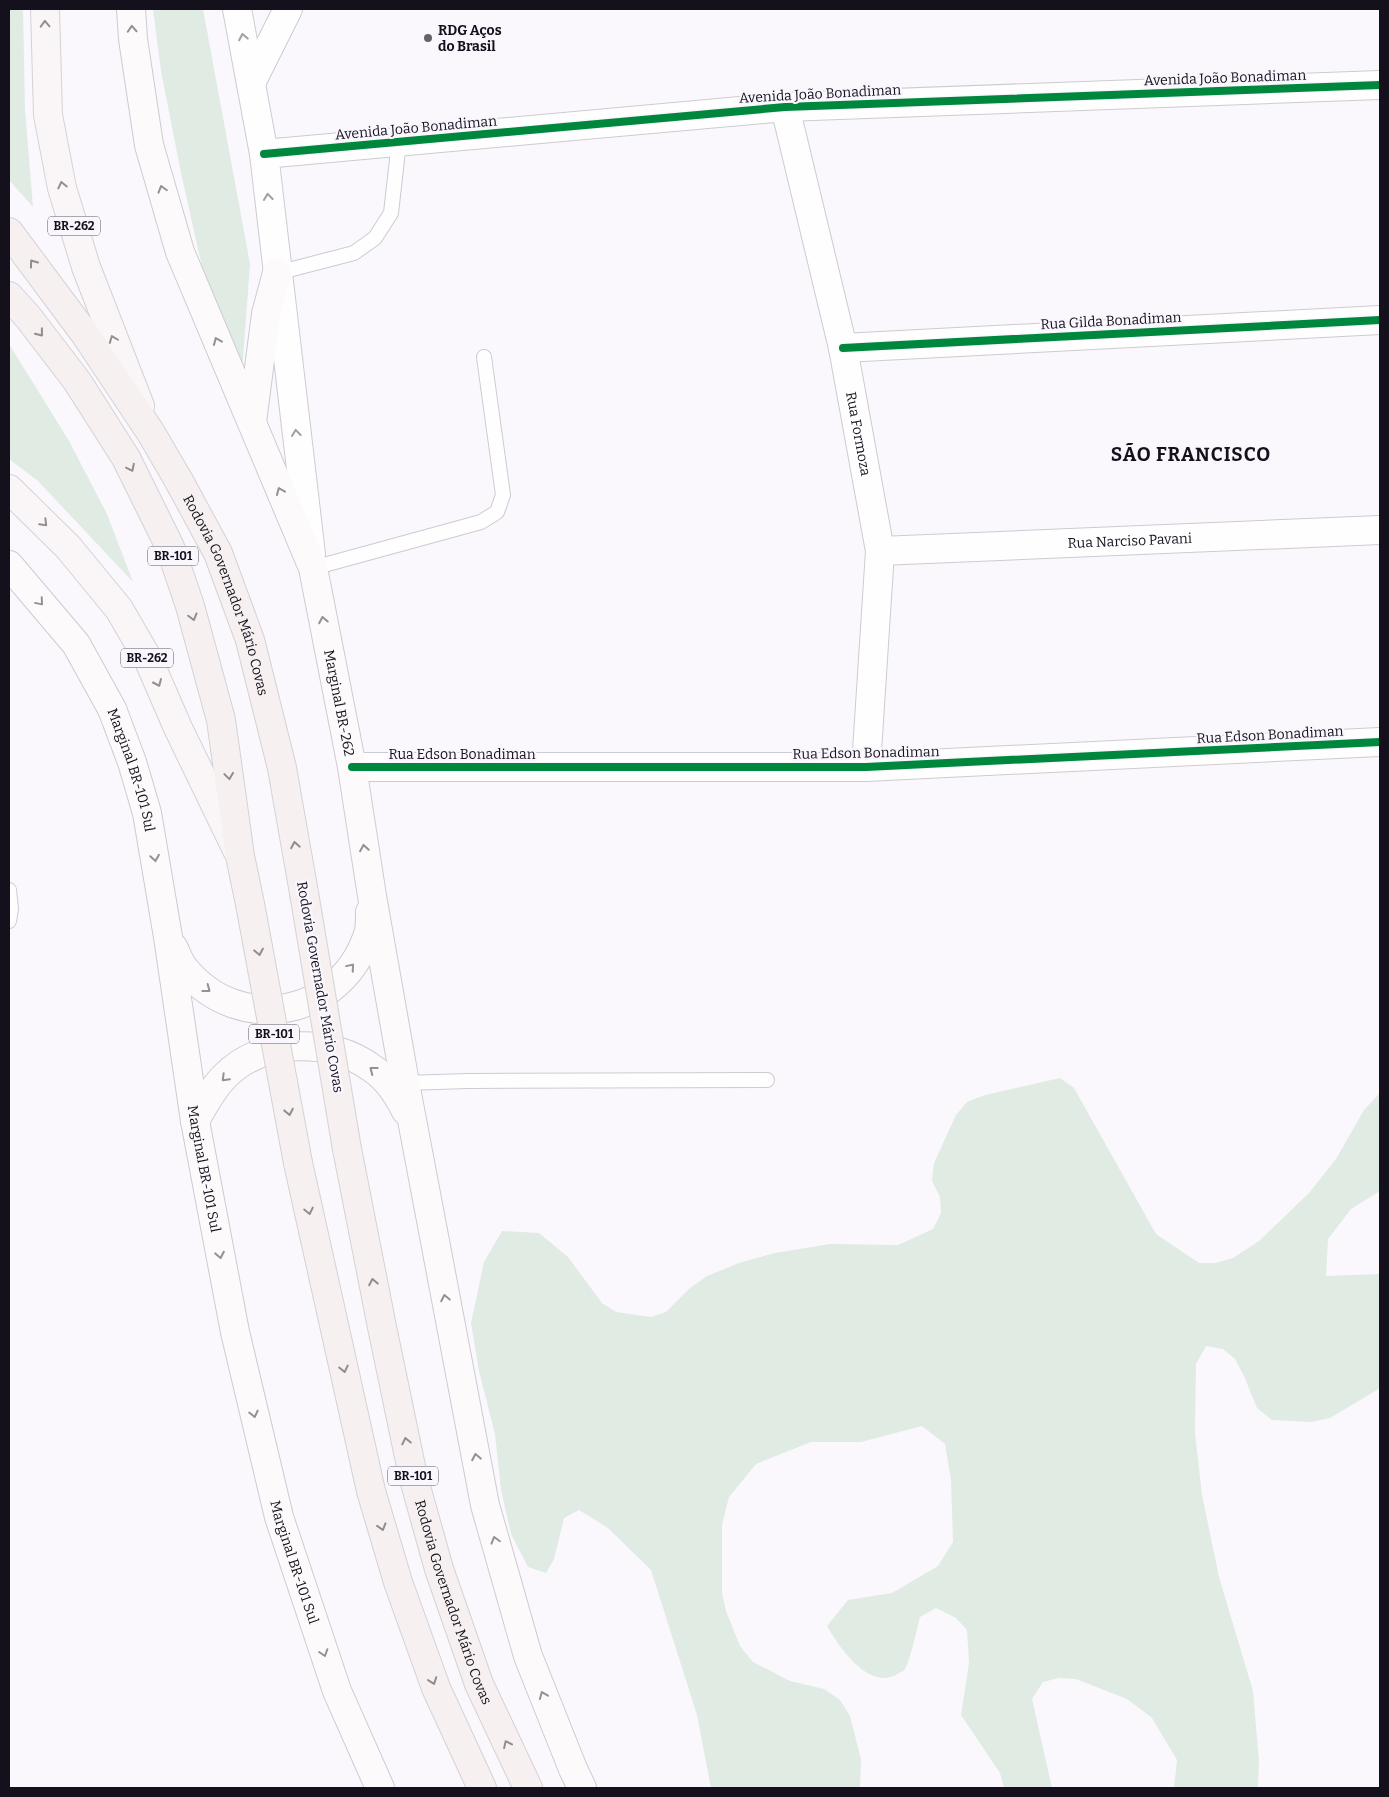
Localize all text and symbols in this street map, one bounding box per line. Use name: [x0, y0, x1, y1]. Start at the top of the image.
one-way arrow: [40, 19, 50, 27]
place label: RDG Aços do Brasil: [438, 22, 502, 55]
one-way arrow: [127, 25, 138, 33]
marker: RDG Aços do Brasil: [422, 32, 434, 44]
one-way arrow: [238, 33, 248, 42]
street label: Avenida João Bonadiman: [1144, 67, 1307, 89]
street label: Avenida João Bonadiman: [738, 81, 902, 107]
street label: Avenida João Bonadiman: [334, 112, 498, 144]
one-way arrow: [57, 180, 68, 189]
one-way arrow: [157, 185, 167, 193]
one-way arrow: [263, 193, 274, 201]
road number: BR-262: [48, 217, 100, 236]
one-way arrow: [31, 260, 39, 269]
street label: Rua Gilda Bonadiman: [1040, 309, 1182, 333]
one-way arrow: [35, 327, 43, 336]
one-way arrow: [109, 335, 119, 344]
one-way arrow: [213, 337, 223, 346]
street label: Rua Formoza: [843, 390, 875, 478]
one-way arrow: [291, 428, 302, 436]
district label: SÃO FRANCISCO: [1111, 442, 1271, 466]
one-way arrow: [125, 463, 135, 472]
one-way arrow: [276, 487, 287, 496]
street label: Rodovia Governador Mário Covas: [180, 492, 272, 697]
one-way arrow: [38, 517, 47, 526]
street label: Rua Narciso Pavani: [1067, 529, 1192, 552]
road number: BR-101: [148, 546, 198, 566]
one-way arrow: [35, 596, 43, 605]
one-way arrow: [187, 613, 198, 622]
one-way arrow: [318, 615, 329, 624]
road number: BR-262: [121, 648, 173, 668]
street label: Marginal BR-262: [321, 648, 358, 758]
one-way arrow: [151, 678, 162, 687]
street label: Marginal BR-101 Sul: [104, 706, 159, 833]
street label: Rua Edson Bonadiman: [1196, 723, 1344, 747]
street label: Rua Edson Bonadiman: [792, 743, 940, 763]
street label: Rua Edson Bonadiman: [388, 746, 536, 763]
one-way arrow: [223, 772, 234, 780]
one-way arrow: [291, 840, 301, 849]
one-way arrow: [360, 844, 370, 853]
one-way arrow: [149, 854, 160, 862]
street label: Rodovia Governador Mário Covas: [293, 880, 347, 1094]
one-way arrow: [253, 948, 264, 957]
one-way arrow: [345, 964, 354, 973]
one-way arrow: [201, 983, 211, 992]
road number: BR-101: [249, 1024, 299, 1044]
one-way arrow: [369, 1067, 379, 1076]
one-way arrow: [222, 1072, 231, 1081]
street label: Marginal BR-101 Sul: [184, 1104, 224, 1234]
one-way arrow: [283, 1108, 293, 1116]
one-way arrow: [303, 1206, 314, 1215]
one-way arrow: [215, 1250, 225, 1259]
one-way arrow: [368, 1278, 379, 1287]
one-way arrow: [441, 1293, 451, 1302]
one-way arrow: [338, 1365, 349, 1374]
one-way arrow: [248, 1409, 259, 1418]
one-way arrow: [401, 1437, 412, 1446]
one-way arrow: [471, 1453, 481, 1462]
road number: BR-101: [388, 1466, 438, 1485]
street label: Rodovia Governador Mário Covas: [412, 1498, 496, 1707]
street label: Marginal BR-101 Sul: [267, 1499, 322, 1626]
one-way arrow: [376, 1523, 386, 1531]
one-way arrow: [490, 1536, 500, 1545]
one-way arrow: [318, 1649, 328, 1657]
one-way arrow: [427, 1676, 437, 1685]
one-way arrow: [539, 1691, 549, 1700]
one-way arrow: [503, 1740, 513, 1749]

